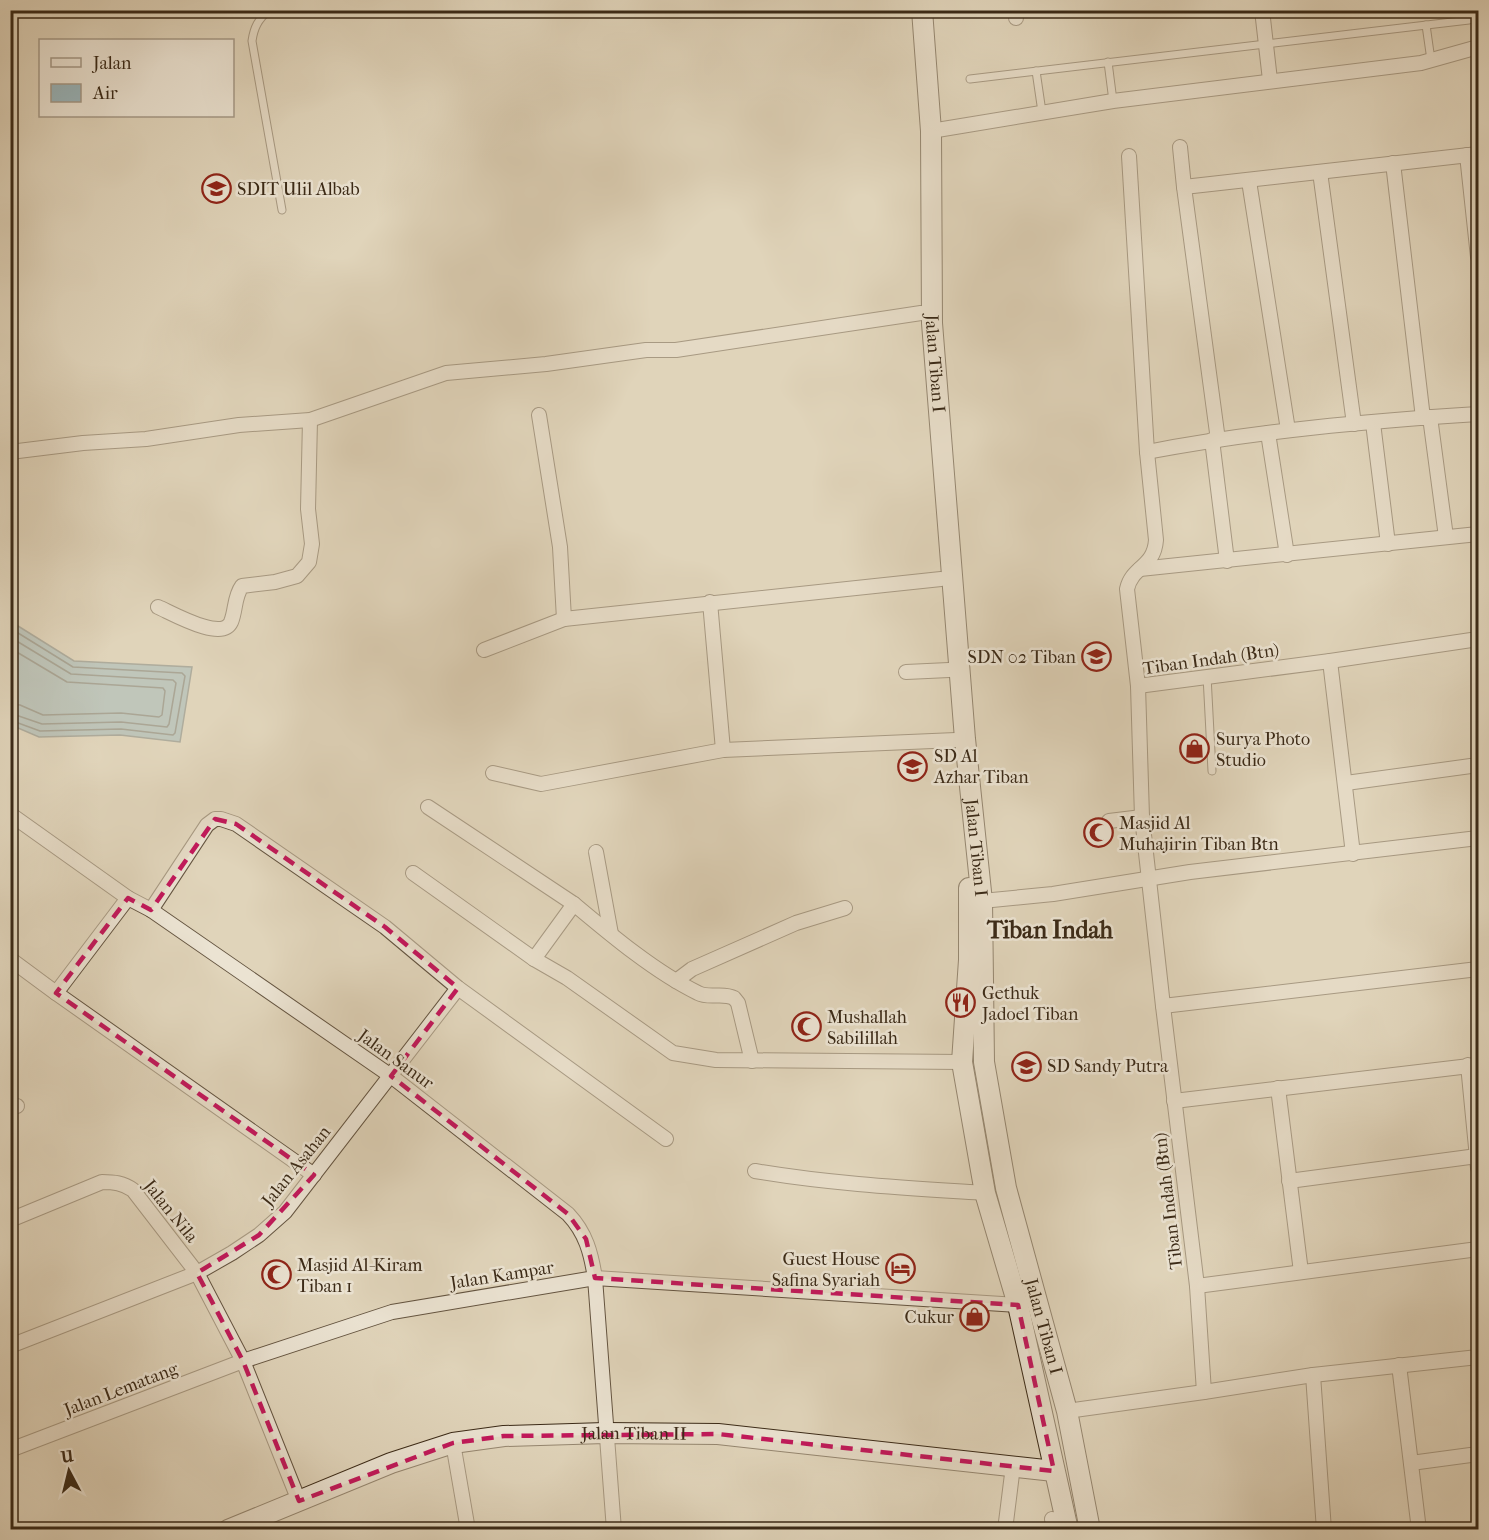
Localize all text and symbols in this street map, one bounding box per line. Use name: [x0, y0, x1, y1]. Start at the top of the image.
legend: [39, 39, 234, 117]
text: Jalan: [91, 53, 132, 74]
text: Air: [92, 83, 118, 104]
school or university icon: SDIT Ulil Albab: [200, 173, 232, 205]
place label: SDIT Ulil Albab: [237, 179, 360, 200]
street label: Jalan Tiban I: [921, 312, 949, 413]
street label: Tiban Indah (Btn): [1142, 640, 1281, 679]
school or university icon: SDN 02 Tiban: [1081, 641, 1113, 673]
place label: SDN 02 Tiban: [967, 647, 1077, 668]
place label: Surya Photo Studio: [1216, 729, 1310, 771]
shop icon: Surya Photo Studio: [1179, 733, 1211, 765]
place label: SD Al Azhar Tiban: [933, 746, 1029, 788]
school or university icon: SD Al Azhar Tiban: [897, 750, 929, 782]
street label: Jalan Tiban I: [960, 796, 991, 898]
place label: Masjid Al Muhajirin Tiban Btn: [1119, 813, 1279, 855]
mosque icon: Masjid Al Muhajirin Tiban Btn: [1082, 817, 1114, 849]
district label: Tiban Indah: [986, 916, 1114, 944]
place label: Gethuk Jadoel Tiban: [980, 983, 1079, 1025]
restaurant icon: Gethuk Jadoel Tiban: [945, 987, 977, 1019]
place label: Mushallah Sabilillah: [827, 1007, 907, 1049]
mosque icon: Mushallah Sabilillah: [790, 1011, 822, 1043]
street label: Jalan Sanur: [352, 1024, 438, 1094]
school or university icon: SD Sandy Putra: [1010, 1050, 1042, 1082]
place label: SD Sandy Putra: [1047, 1056, 1169, 1077]
street label: Jalan Asahan: [256, 1121, 336, 1212]
street label: Tiban Indah (Btn): [1150, 1132, 1187, 1270]
street label: Jalan Nila: [138, 1174, 203, 1247]
place label: Guest House Safina Syariah: [772, 1249, 880, 1291]
hotel icon: Guest House Safina Syariah: [885, 1253, 917, 1285]
place label: Masjid Al-Kiram Tiban 1: [297, 1255, 423, 1297]
street label: Jalan Kampar: [447, 1257, 556, 1294]
mosque icon: Masjid Al-Kiram Tiban 1: [260, 1259, 292, 1291]
street label: Jalan Tiban I: [1020, 1274, 1067, 1377]
shop icon: Cukur: [959, 1301, 991, 1333]
place label: Cukur: [905, 1307, 954, 1328]
street label: Jalan Lematang: [59, 1358, 181, 1422]
street label: Jalan Tiban II: [579, 1423, 687, 1445]
north arrow: [39, 1441, 99, 1501]
text: U: [59, 1446, 75, 1467]

